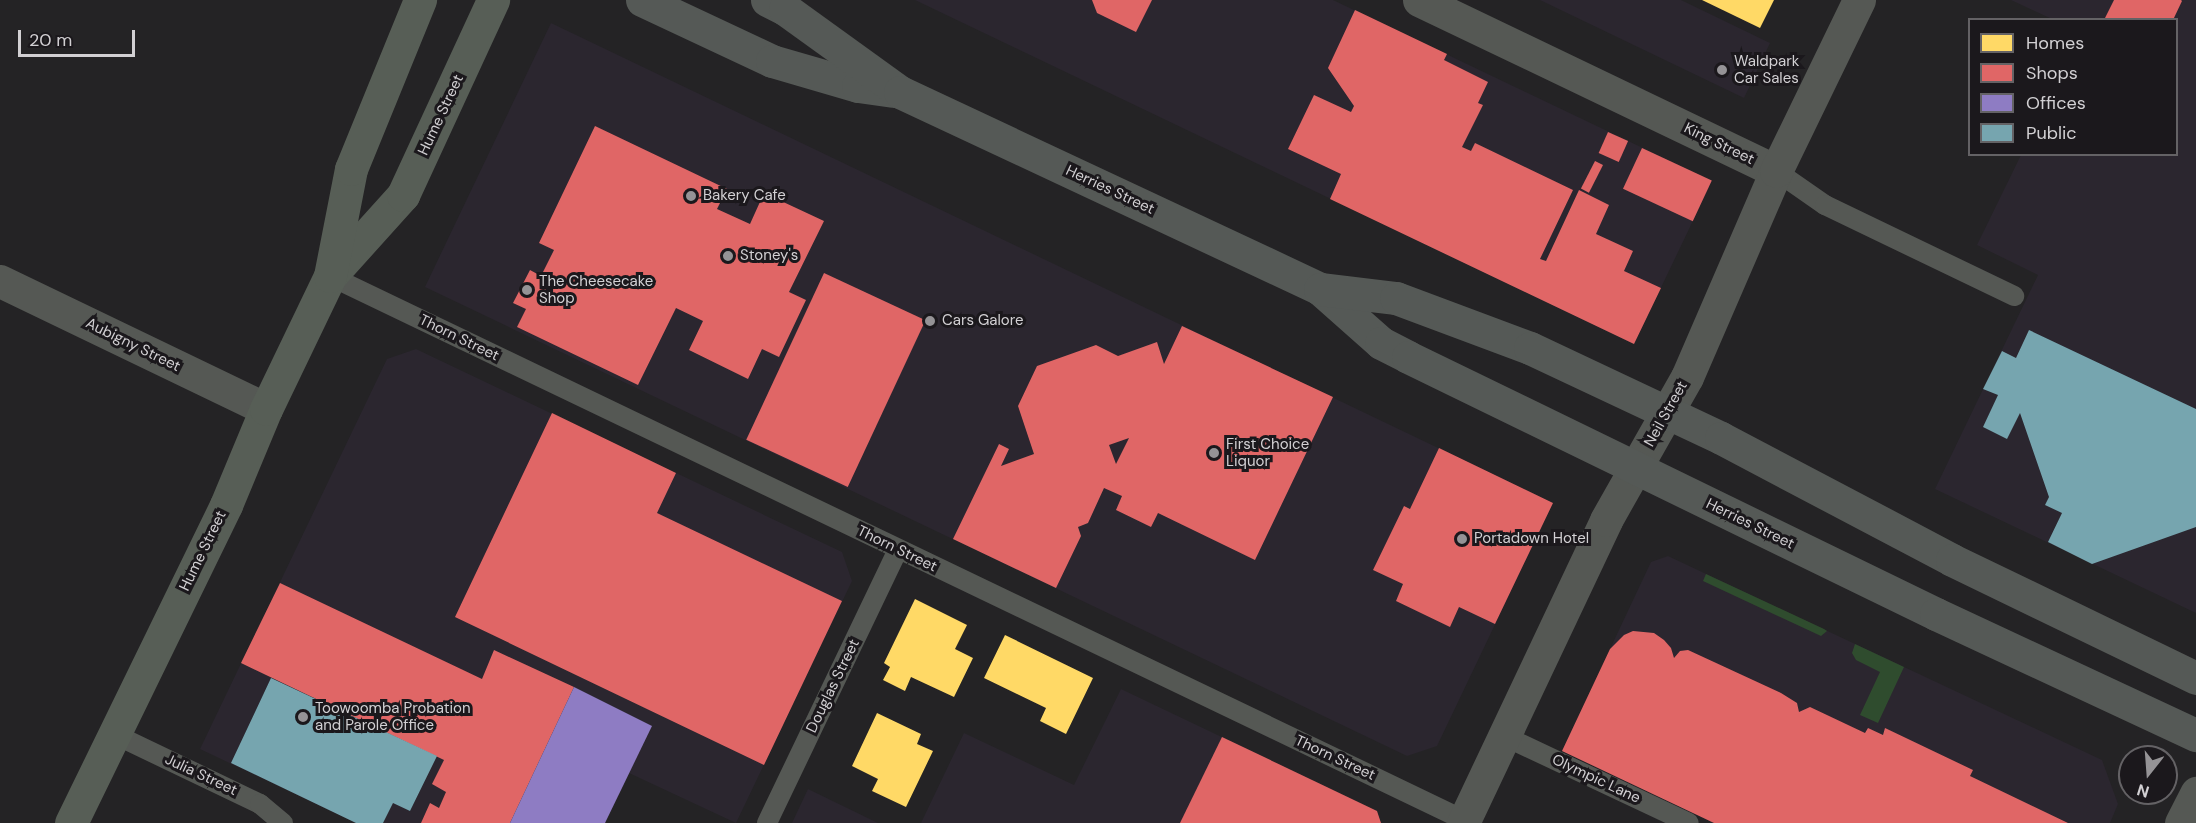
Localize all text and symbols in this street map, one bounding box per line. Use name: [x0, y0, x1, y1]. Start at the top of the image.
scale bar: [21, 18, 138, 56]
legend: [1968, 18, 2178, 156]
text: 20 m: [29, 28, 72, 52]
text: Homes: [2026, 31, 2084, 55]
place label: Waldpark Car Sales: [1734, 52, 1799, 87]
text: Shops: [2026, 61, 2078, 85]
marker: Waldpark Car Sales: [1715, 63, 1729, 77]
street label: Hume Street: [414, 72, 468, 158]
text: Offices: [2026, 91, 2086, 115]
street label: King Street: [1681, 119, 1757, 169]
text: Public: [2026, 121, 2077, 145]
street label: Herries Street: [1063, 162, 1157, 218]
place label: Bakery Cafe: [703, 187, 786, 205]
marker: Bakery Cafe: [684, 189, 698, 203]
place label: Stoney's: [740, 247, 798, 265]
marker: Stoney's: [721, 249, 735, 263]
place label: The Cheesecake Shop: [539, 272, 653, 307]
marker: The Cheesecake Shop: [520, 283, 534, 297]
street label: Thorn Street: [416, 311, 502, 365]
place label: Cars Galore: [942, 312, 1024, 330]
street label: Aubigny Street: [83, 314, 183, 376]
marker: Cars Galore: [923, 314, 937, 328]
street label: Neil Street: [1641, 378, 1691, 450]
place label: First Choice Liquor: [1226, 435, 1309, 470]
marker: First Choice Liquor: [1207, 446, 1221, 460]
street label: Herries Street: [1703, 495, 1797, 553]
street label: Hume Street: [176, 508, 230, 594]
street label: Thorn Street: [854, 522, 940, 576]
place label: Portadown Hotel: [1474, 530, 1589, 548]
marker: Portadown Hotel: [1455, 532, 1469, 546]
street label: Douglas Street: [803, 636, 863, 736]
place label: Toowoomba Probation and Parole Office: [315, 699, 471, 734]
marker: Toowoomba Probation and Parole Office: [296, 710, 310, 724]
street label: Thorn Street: [1292, 732, 1378, 784]
north arrow: [2118, 745, 2178, 805]
street label: Julia Street: [162, 750, 240, 800]
street label: Olympic Lane: [1549, 751, 1643, 807]
text: N: [2135, 779, 2152, 803]

